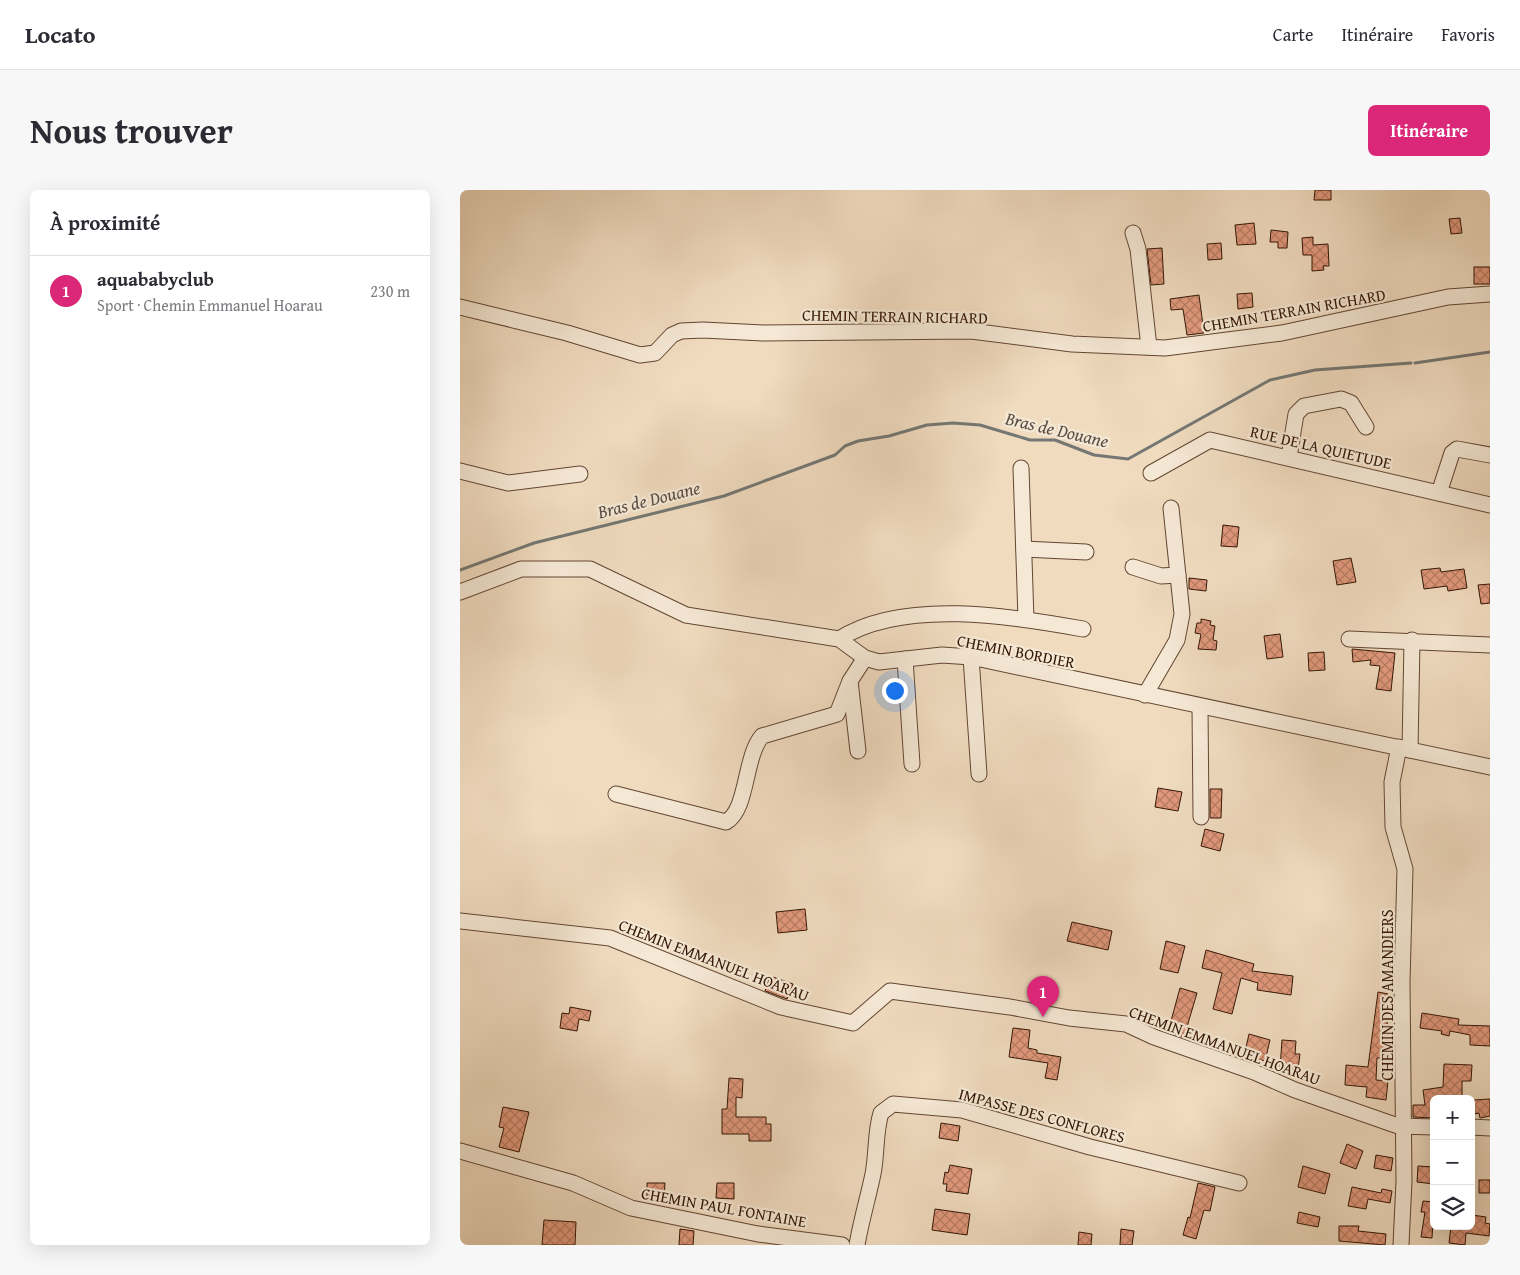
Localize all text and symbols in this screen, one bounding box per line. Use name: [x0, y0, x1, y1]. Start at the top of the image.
text: Locato: [25, 17, 96, 52]
text: Carte: [1273, 21, 1313, 48]
text: Itinéraire: [1341, 21, 1413, 48]
text: Favoris: [1441, 21, 1495, 48]
text: Nous trouver: [30, 105, 233, 156]
button: Itinéraire: [1368, 105, 1490, 156]
text: À proximité: [50, 207, 160, 238]
text: aquababyclub: [97, 265, 214, 293]
text: 1: [62, 279, 70, 303]
text: 230 m: [370, 279, 410, 303]
street label: CHEMIN TERRAIN RICHARD: [1201, 282, 1388, 338]
text: Sport · Chemin Emmanuel Hoarau: [97, 293, 323, 317]
street label: CHEMIN TERRAIN RICHARD: [802, 302, 988, 330]
water label: Bras de Douane: [1002, 404, 1111, 454]
street label: RUE DE LA QUIETUDE: [1248, 419, 1394, 475]
water label: Bras de Douane: [594, 474, 703, 526]
street label: CHEMIN BORDIER: [955, 628, 1078, 674]
your location: [882, 678, 908, 704]
street label: CHEMIN DES AMANDIERS: [1375, 909, 1399, 1081]
street label: CHEMIN EMMANUEL HOARAU: [615, 913, 813, 1008]
pin: 1: [1027, 976, 1059, 1017]
street label: CHEMIN EMMANUEL HOARAU: [1126, 999, 1325, 1091]
street label: IMPASSE DES CONFLORES: [956, 1081, 1128, 1149]
map controls: [1430, 1095, 1475, 1230]
button: +: [1430, 1095, 1475, 1140]
button: −: [1430, 1140, 1475, 1185]
street label: CHEMIN PAUL FONTAINE: [640, 1181, 808, 1233]
button: layers: [1430, 1185, 1475, 1230]

